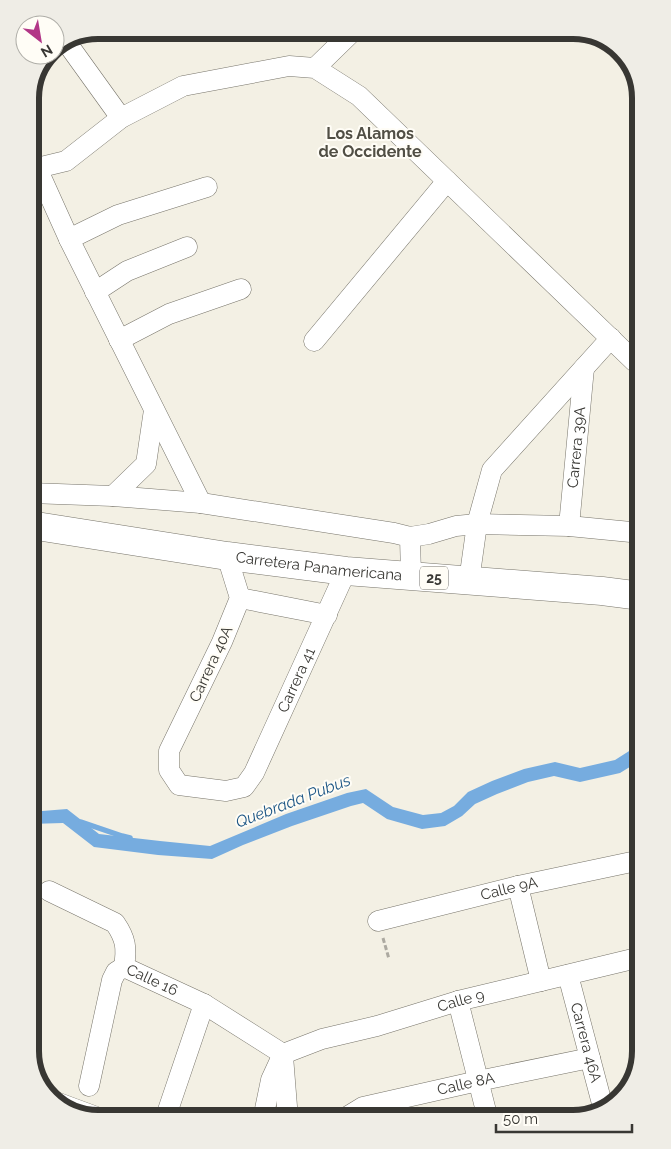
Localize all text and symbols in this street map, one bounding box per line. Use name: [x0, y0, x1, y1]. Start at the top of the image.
north arrow: [15, 15, 65, 65]
text: N: [38, 42, 55, 61]
district label: Los Alamos de Occidente: [318, 124, 422, 161]
street label: Carrera 39A: [564, 406, 589, 489]
street label: Carretera Panamericana: [235, 548, 403, 584]
road number: 25: [420, 566, 448, 590]
street label: Carrera 40A: [186, 623, 236, 705]
street label: Carrera 41: [274, 644, 319, 715]
water label: Quebrada Pubus: [233, 770, 354, 832]
street label: Calle 9A: [479, 873, 539, 904]
street label: Calle 16: [123, 960, 181, 1000]
street label: Calle 9: [435, 986, 487, 1016]
street label: Carrera 46A: [567, 1001, 605, 1085]
street label: Calle 8A: [436, 1069, 496, 1099]
scale bar: [496, 1102, 632, 1134]
text: 50 m: [503, 1110, 538, 1128]

